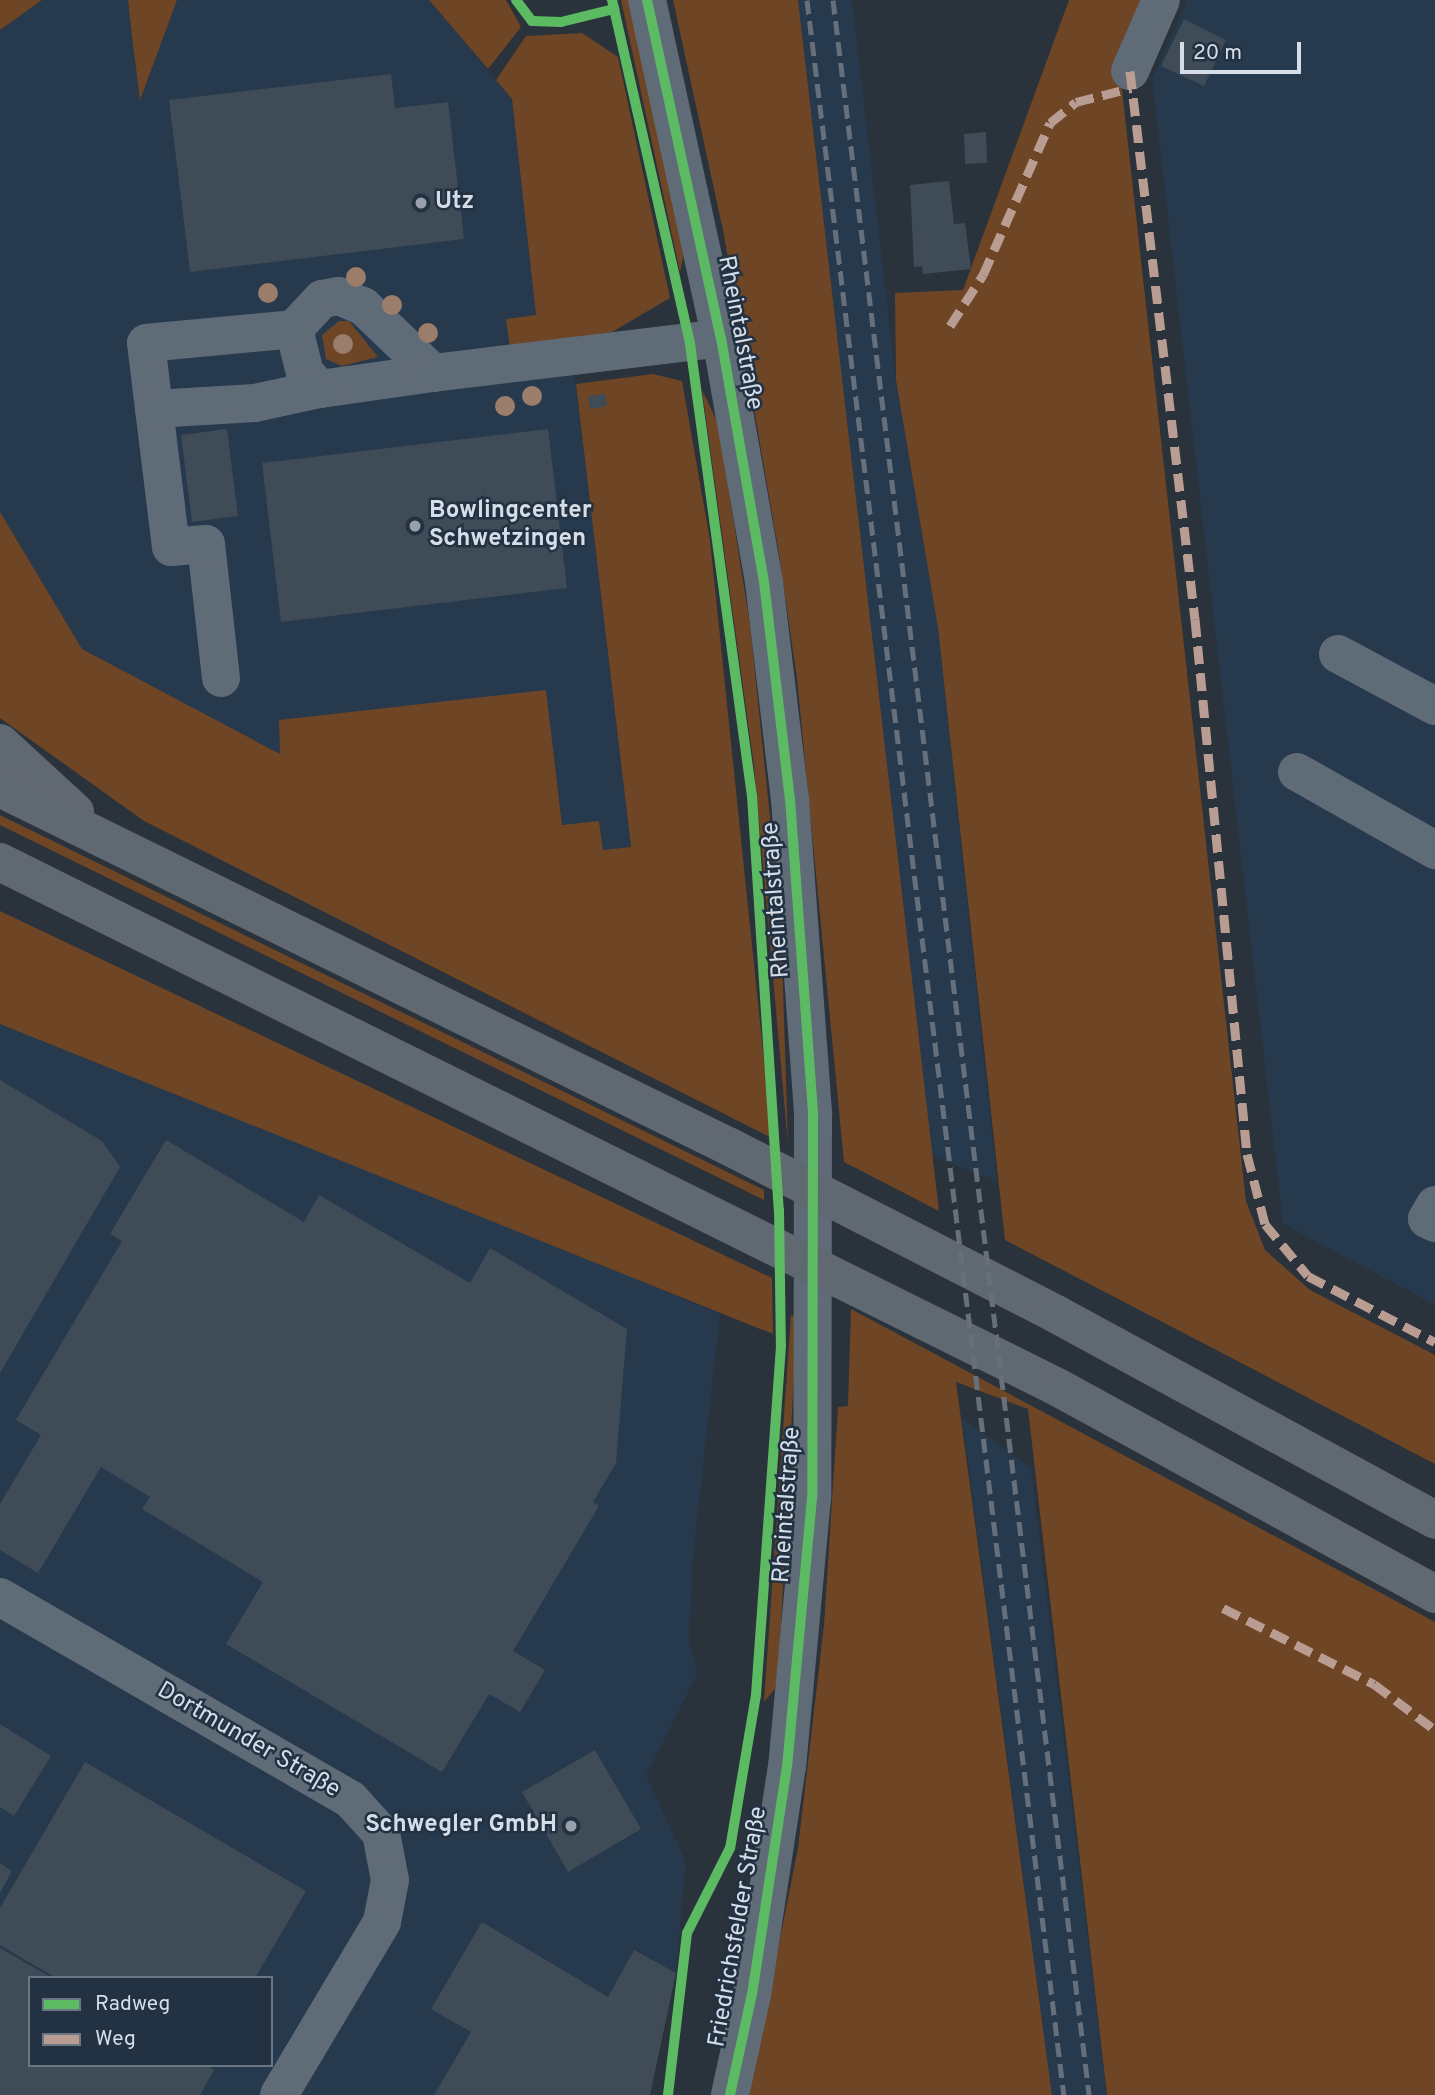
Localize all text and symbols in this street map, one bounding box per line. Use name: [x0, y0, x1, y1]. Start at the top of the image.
scale bar: [1183, 28, 1304, 72]
text: 20 m: [1193, 40, 1242, 67]
place label: Utz: [435, 189, 474, 217]
marker: Utz: [413, 195, 429, 211]
street label: Rheintalstraße: [710, 253, 768, 413]
place label: Bowlingcenter Schwetzingen: [429, 498, 592, 554]
marker: Bowlingcenter Schwetzingen: [407, 518, 423, 534]
street label: Rheintalstraße: [757, 821, 797, 979]
street label: Rheintalstraße: [768, 1426, 808, 1584]
street label: Dortmunder Straße: [151, 1677, 345, 1805]
street label: Friedrichsfelder Straße: [704, 1804, 774, 2050]
place label: Schwegler GmbH: [365, 1812, 557, 1840]
marker: Schwegler GmbH: [563, 1818, 579, 1834]
legend: [28, 1976, 273, 2067]
text: Radweg: [95, 1991, 170, 2018]
text: Weg: [95, 2026, 136, 2053]

